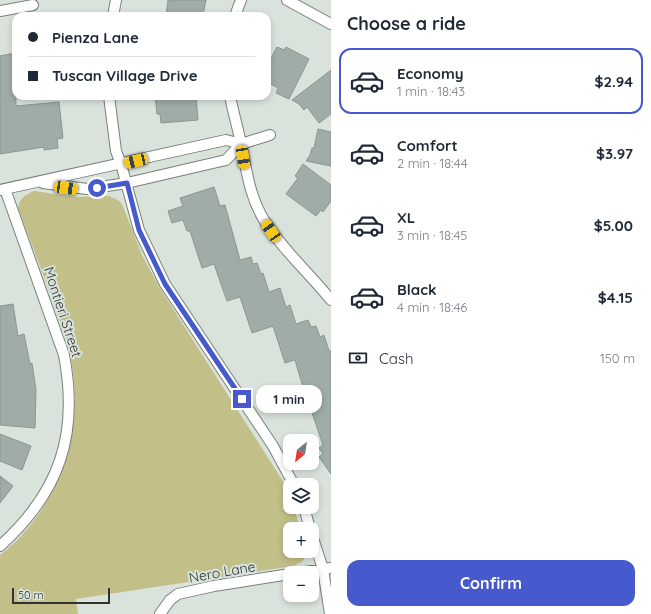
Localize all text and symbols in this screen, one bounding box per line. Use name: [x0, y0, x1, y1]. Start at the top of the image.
text: Choose a ride: [347, 12, 466, 35]
text: Pienza Lane: [52, 28, 139, 47]
icon: car: [349, 63, 385, 99]
text: Economy: [397, 64, 464, 83]
text: Tuscan Village Drive: [52, 66, 198, 85]
text: $2.94: [594, 72, 633, 91]
text: 1 min · 18:43: [397, 83, 465, 99]
icon: car: [349, 135, 385, 171]
text: Comfort: [397, 136, 458, 155]
car: [235, 144, 251, 170]
text: $3.97: [596, 144, 633, 163]
car: [123, 152, 149, 170]
text: 2 min · 18:44: [397, 155, 468, 171]
route start: [88, 179, 106, 197]
car: [53, 180, 79, 196]
icon: car: [349, 207, 385, 243]
text: XL: [397, 208, 415, 227]
text: $5.00: [594, 216, 633, 235]
car: [259, 218, 283, 244]
text: 3 min · 18:45: [397, 227, 467, 243]
street label: Montieri Street: [40, 264, 86, 360]
icon: car: [349, 279, 385, 315]
text: Black: [397, 280, 437, 299]
text: $4.15: [598, 288, 633, 307]
text: 4 min · 18:46: [397, 299, 467, 315]
icon: cash: [347, 347, 369, 369]
text: Cash: [379, 349, 413, 368]
text: 150 m: [600, 350, 635, 366]
callout: 1 min: [256, 385, 322, 413]
route end: [233, 390, 251, 408]
text: 1 min: [273, 391, 305, 407]
north arrow: [283, 434, 319, 470]
map controls: [283, 434, 319, 602]
button: layers: [283, 478, 319, 514]
button: +: [283, 522, 319, 558]
street label: Nero Lane: [187, 557, 257, 587]
button: Confirm: [347, 560, 635, 606]
button: −: [283, 566, 319, 602]
scale bar: [12, 586, 110, 605]
text: 50 m: [18, 588, 44, 602]

